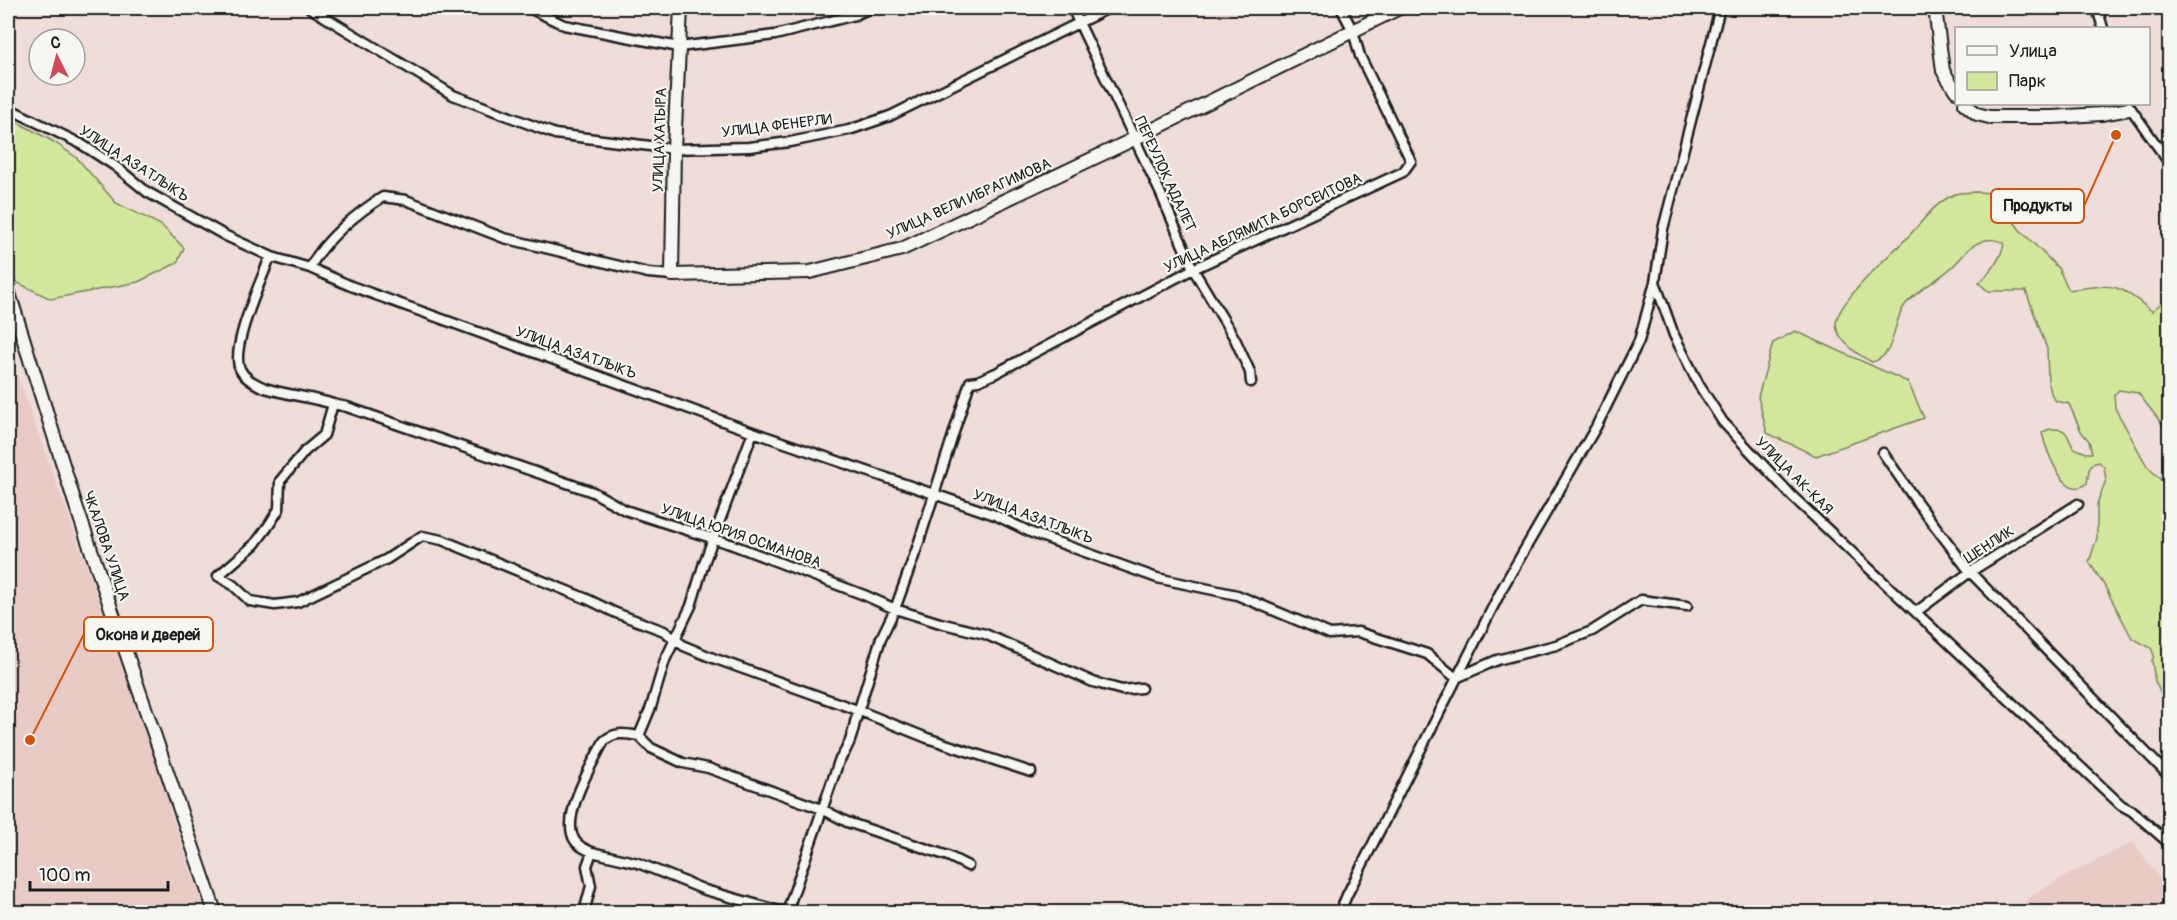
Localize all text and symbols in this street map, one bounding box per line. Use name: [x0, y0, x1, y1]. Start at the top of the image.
north arrow: [27, 27, 87, 87]
legend: [1955, 27, 2150, 105]
text: С: [50, 33, 62, 54]
text: Улица: [2009, 40, 2057, 63]
text: Парк: [2009, 70, 2046, 93]
street label: УЛИЦА ХАТЫРА: [649, 87, 671, 193]
street label: УЛИЦА ФЕНЕРЛИ: [721, 110, 833, 142]
street label: ПЕРЕУЛОК АДАЛЕТ: [1130, 113, 1200, 235]
street label: УЛИЦА АЗАТЛЫКЪ: [76, 121, 192, 207]
street label: УЛИЦА ВЕЛИ ИБРАГИМОВА: [884, 154, 1054, 244]
street label: УЛИЦА АБЛЯМИТА БОРСЕИТОВА: [1161, 169, 1365, 277]
callout: Продукты: [1991, 189, 2084, 223]
text: Продукты: [2004, 196, 2072, 216]
street label: УЛИЦА АЗАТЛЫКЪ: [513, 322, 639, 384]
street label: УЛИЦА АК-КАЯ: [1751, 433, 1837, 519]
street label: УЛИЦА АЗАТЛЫКЪ: [970, 485, 1096, 549]
street label: ЧКАЛОВА УЛИЦА: [78, 489, 134, 604]
street label: УЛИЦА ЮРИЯ ОСМАНОВА: [658, 500, 824, 572]
street label: ШЕНЛИК: [1960, 522, 2018, 568]
callout: Окона и дверей: [84, 617, 213, 651]
text: Окона и дверей: [96, 625, 201, 645]
scale bar: [30, 854, 168, 892]
text: 100 m: [39, 864, 91, 887]

